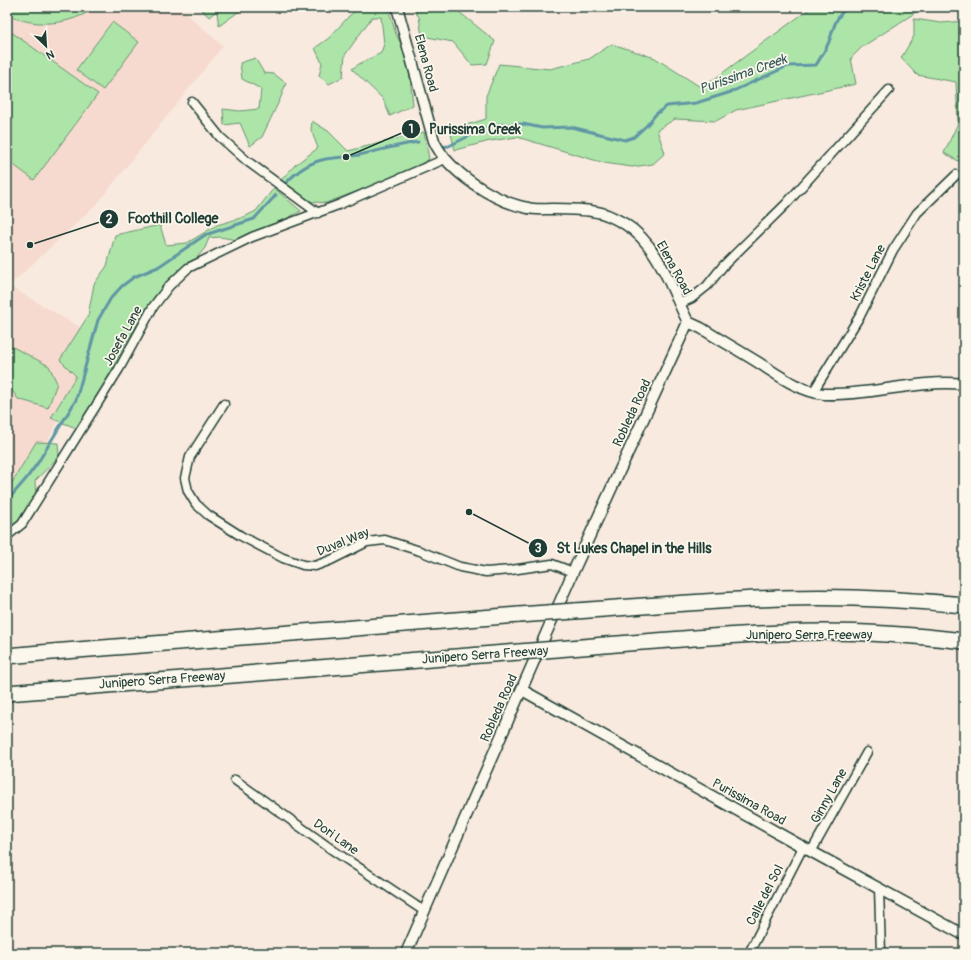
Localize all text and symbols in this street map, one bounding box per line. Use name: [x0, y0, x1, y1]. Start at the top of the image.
north arrow: [26, 26, 66, 66]
street label: Elena Road: [411, 32, 441, 94]
text: N: [43, 47, 56, 62]
water label: Purissima Creek: [697, 50, 790, 98]
callout: Purissima Creek: [401, 116, 528, 142]
text: Purissima Creek: [429, 121, 521, 138]
text: 1: [409, 122, 413, 137]
callout: Foothill College: [99, 206, 226, 232]
text: Foothill College: [128, 210, 220, 227]
text: 2: [106, 212, 113, 227]
street label: Elena Road: [653, 238, 695, 298]
street label: Kriste Lane: [847, 241, 889, 304]
street label: Josefa Lane: [100, 303, 146, 369]
street label: Robleda Road: [609, 377, 655, 449]
street label: Duval Way: [315, 524, 372, 560]
callout: St Lukes Chapel in the Hills: [528, 535, 719, 561]
text: St Lukes Chapel in the Hills: [556, 540, 712, 557]
text: 3: [535, 541, 542, 556]
street label: Junipero Serra Freeway: [746, 627, 873, 643]
street label: Junipero Serra Freeway: [421, 643, 549, 667]
street label: Junipero Serra Freeway: [98, 668, 226, 692]
street label: Robleda Road: [477, 672, 521, 744]
street label: Ginny Lane: [807, 765, 851, 826]
street label: Purissima Road: [709, 775, 789, 829]
street label: Dori Lane: [310, 816, 362, 859]
street label: Calle del Sol: [743, 862, 787, 928]

